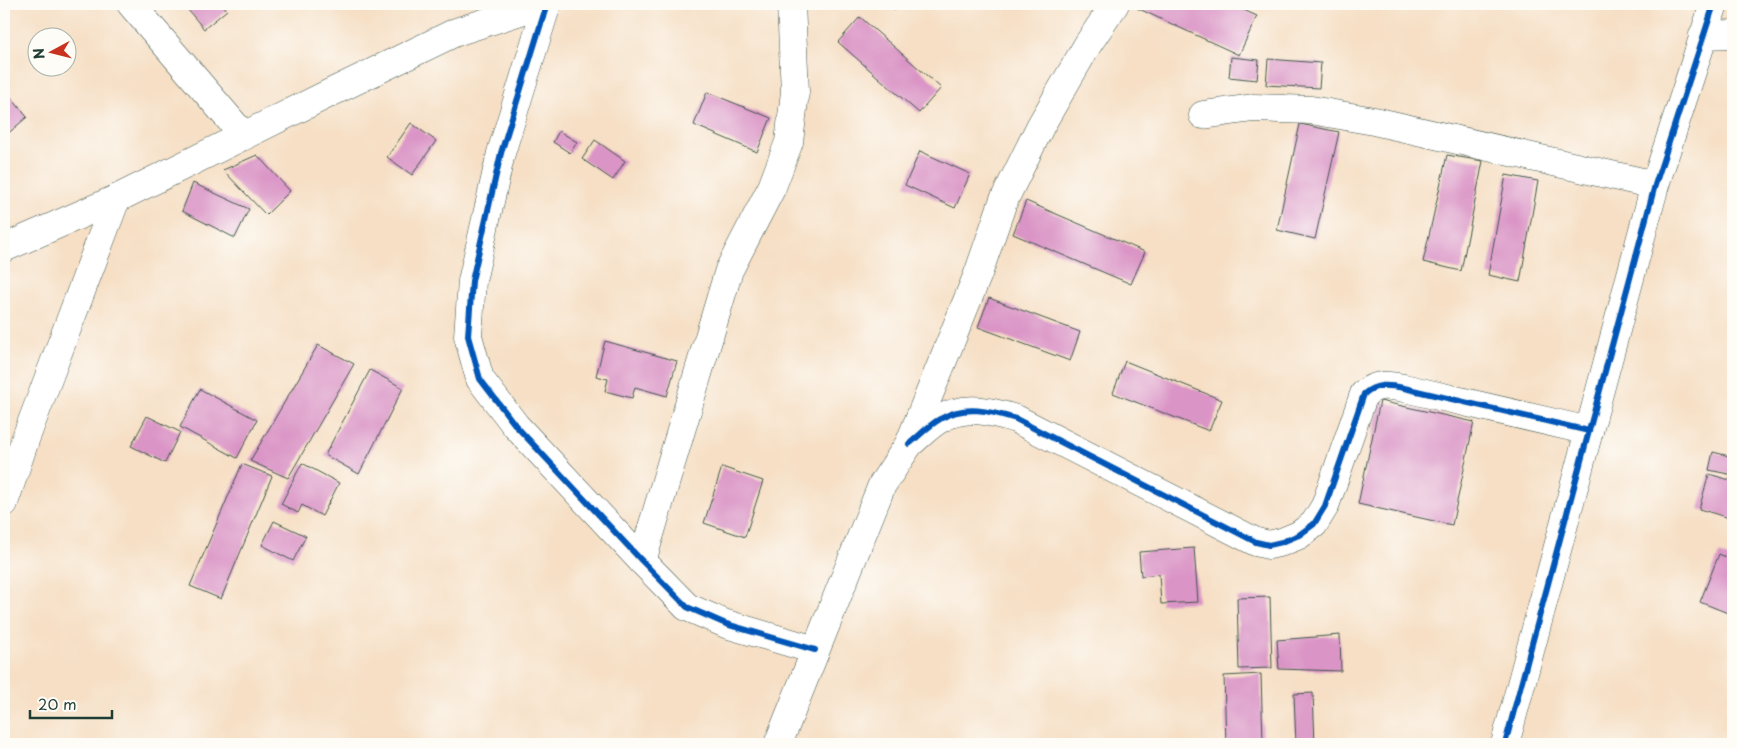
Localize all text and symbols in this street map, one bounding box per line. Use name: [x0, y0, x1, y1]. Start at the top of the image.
north arrow: [28, 28, 78, 78]
text: N: [28, 47, 50, 60]
scale bar: [30, 688, 112, 720]
text: 20 m: [38, 692, 77, 715]

